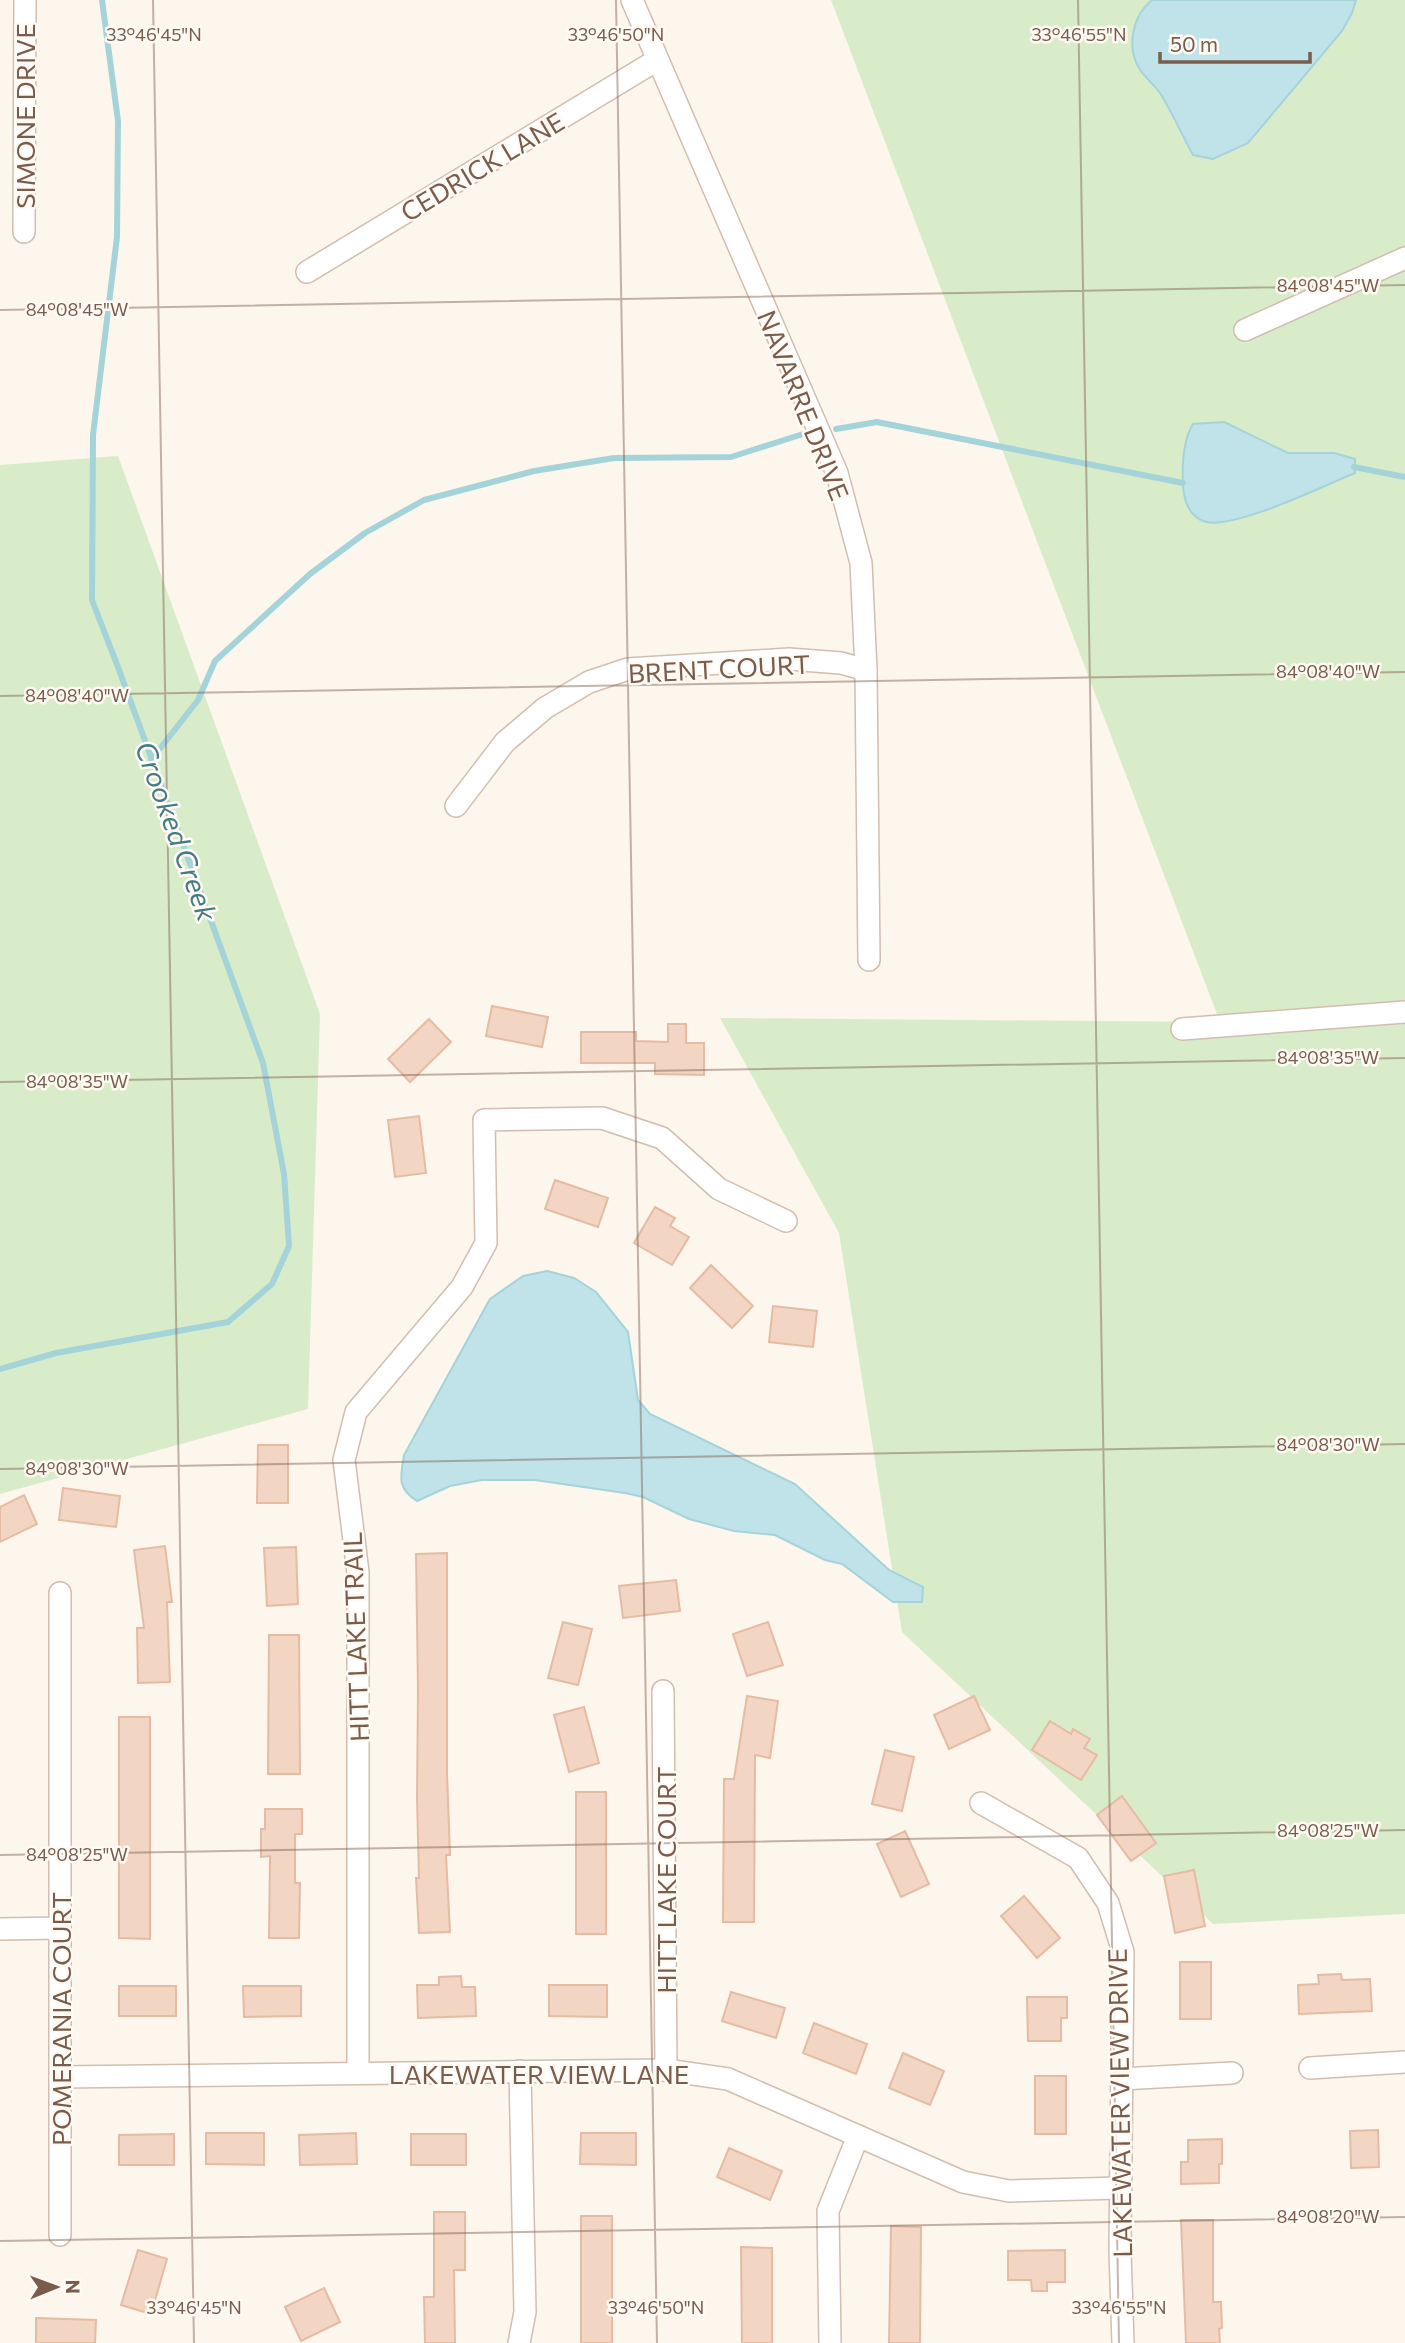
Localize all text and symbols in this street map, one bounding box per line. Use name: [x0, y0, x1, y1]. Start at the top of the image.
scale bar: [1160, 21, 1310, 65]
street label: SIMONE DRIVE: [9, 23, 40, 209]
text: 33°46'45"N: [106, 23, 202, 45]
text: 33°46'50"N: [568, 23, 664, 45]
text: 33°46'55"N: [1031, 23, 1127, 45]
text: 50 m: [1170, 31, 1218, 56]
street label: CEDRICK LANE: [395, 105, 569, 227]
text: 84°08'45"W: [1277, 274, 1379, 296]
text: 84°08'45"W: [26, 298, 128, 320]
street label: NAVARRE DRIVE: [752, 306, 856, 504]
street label: BRENT COURT: [627, 648, 811, 688]
text: 84°08'40"W: [1276, 660, 1380, 682]
text: 84°08'40"W: [25, 684, 129, 706]
water label: Crooked Creek: [129, 736, 226, 926]
text: 84°08'35"W: [1277, 1046, 1379, 1068]
text: 84°08'35"W: [26, 1070, 128, 1092]
text: 84°08'30"W: [1276, 1433, 1380, 1455]
text: 84°08'30"W: [25, 1457, 129, 1479]
street label: HITT LAKE TRAIL: [336, 1532, 374, 1742]
street label: HITT LAKE COURT: [650, 1766, 681, 1994]
text: 84°08'25"W: [1277, 1819, 1379, 1841]
text: 84°08'25"W: [26, 1843, 128, 1865]
street label: POMERANIA COURT: [45, 1892, 76, 2146]
street label: LAKEWATER VIEW DRIVE: [1101, 1948, 1137, 2258]
street label: LAKEWATER VIEW LANE: [389, 2058, 689, 2089]
text: 84°08'20"W: [1276, 2205, 1380, 2227]
north arrow: [21, 2252, 91, 2322]
text: N: [62, 2279, 85, 2294]
text: 33°46'45"N: [146, 2296, 242, 2318]
text: 33°46'50"N: [608, 2296, 704, 2318]
text: 33°46'55"N: [1071, 2296, 1167, 2318]

